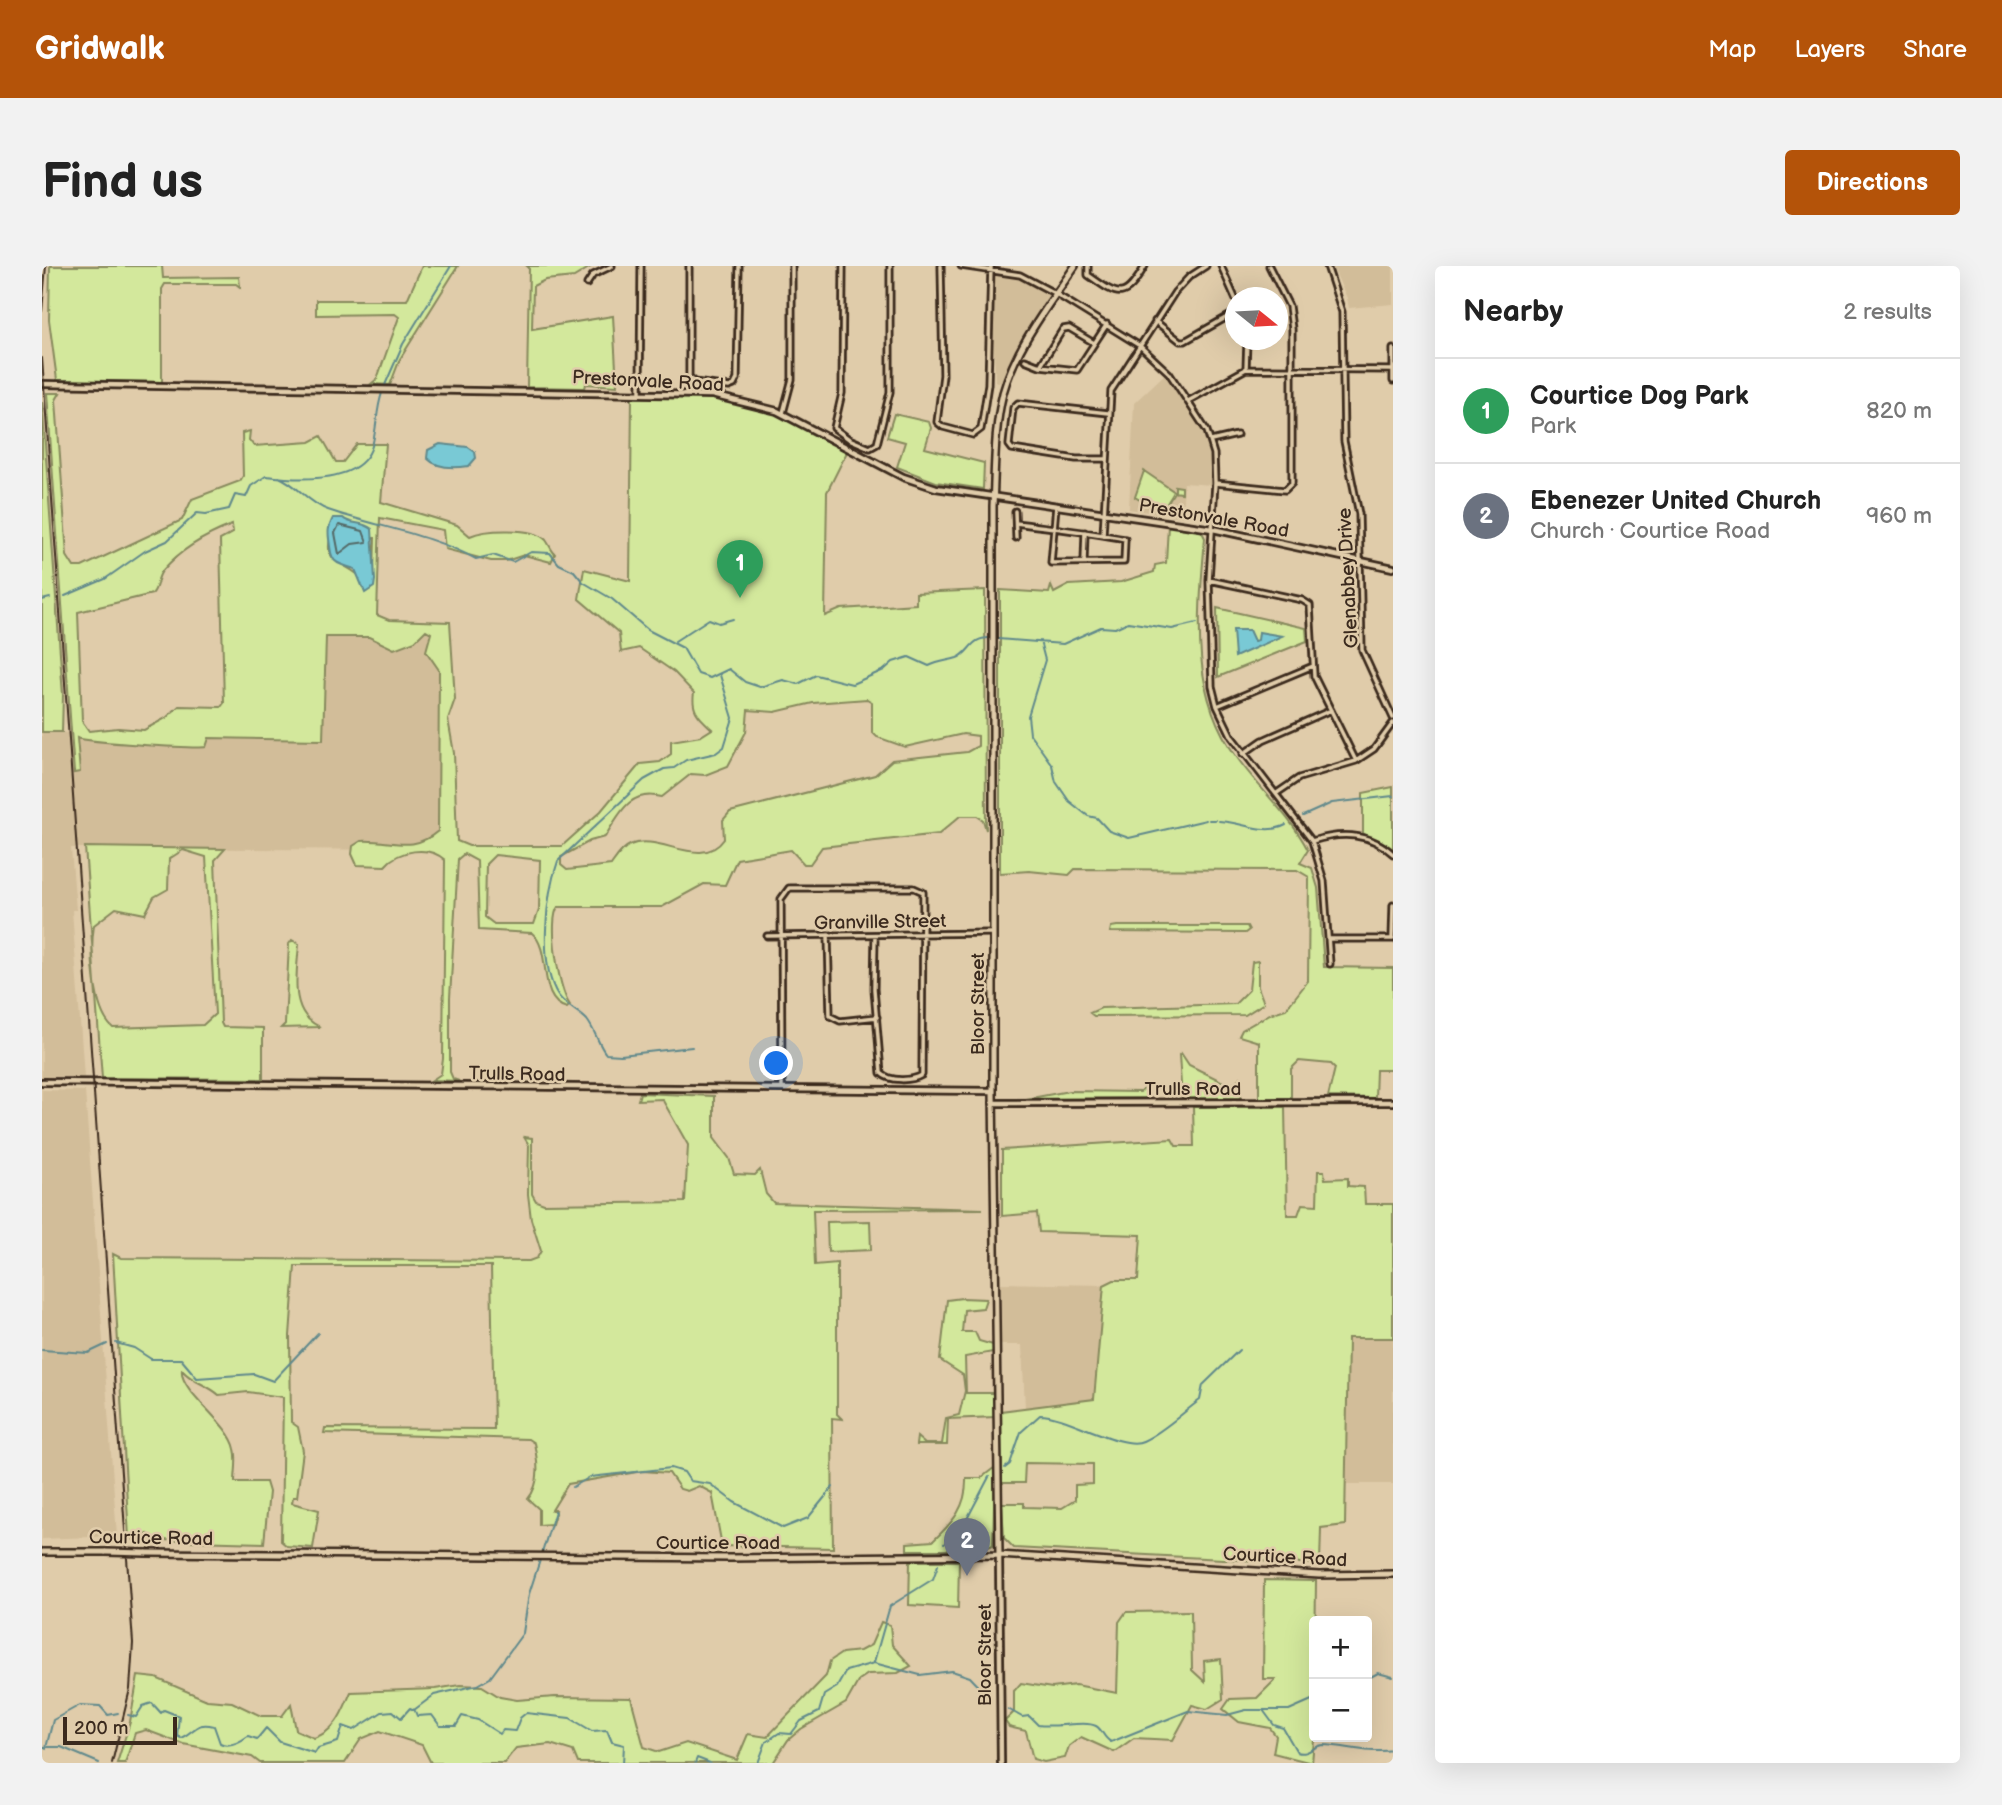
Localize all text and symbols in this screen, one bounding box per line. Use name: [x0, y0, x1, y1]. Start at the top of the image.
text: Gridwalk: [35, 29, 165, 69]
text: Map: [1708, 35, 1756, 64]
text: Layers: [1794, 35, 1865, 64]
text: Share: [1903, 35, 1967, 64]
button: Directions: [1785, 150, 1960, 215]
text: Find us: [42, 153, 203, 212]
north arrow: [1225, 287, 1288, 350]
text: Nearby: [1463, 294, 1563, 330]
text: 2 results: [1843, 298, 1932, 326]
street label: Prestonvale Road: [571, 366, 724, 397]
text: Courtice Dog Park: [1530, 381, 1749, 412]
text: 1: [1481, 397, 1491, 425]
text: 820 m: [1866, 397, 1932, 425]
text: Park: [1530, 412, 1576, 440]
text: Ebenezer United Church: [1530, 486, 1821, 517]
street label: Prestonvale Road: [1137, 494, 1291, 543]
text: 2: [1479, 502, 1493, 530]
text: 960 m: [1866, 502, 1932, 530]
street label: Glenabbey Drive: [1333, 507, 1364, 649]
text: Church · Courtice Road: [1530, 517, 1770, 545]
pin: 1: [717, 540, 763, 598]
street label: Granville Street: [814, 910, 947, 935]
street label: Bloor Street: [967, 953, 990, 1055]
your location: [759, 1046, 793, 1080]
street label: Trulls Road: [468, 1062, 566, 1087]
street label: Trulls Road: [1145, 1078, 1241, 1101]
pin: 2: [944, 1518, 990, 1576]
street label: Courtice Road: [89, 1526, 213, 1551]
street label: Courtice Road: [656, 1532, 780, 1555]
street label: Courtice Road: [1222, 1543, 1348, 1572]
street label: Bloor Street: [974, 1604, 997, 1706]
map controls: [1309, 1616, 1372, 1742]
button: +: [1309, 1616, 1372, 1679]
button: −: [1309, 1679, 1372, 1742]
scale bar: [63, 1714, 177, 1746]
text: 200 m: [74, 1717, 128, 1740]

